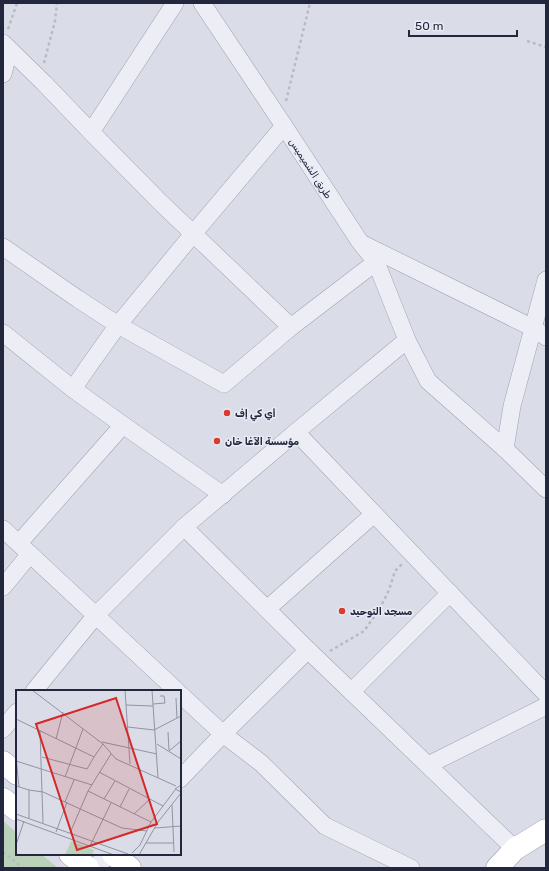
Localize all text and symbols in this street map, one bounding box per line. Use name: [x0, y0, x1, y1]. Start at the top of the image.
scale bar: [409, 12, 517, 38]
text: 50 m: [415, 19, 443, 33]
street label: طريق الشميميس: [286, 136, 334, 201]
marker: أي كي إف: [222, 408, 232, 418]
place label: أي كي إف: [235, 408, 276, 422]
marker: مؤسسة الآغا خان: [212, 436, 222, 446]
place label: مؤسسة الآغا خان: [225, 436, 299, 448]
marker: مسجد التوحيد: [337, 606, 347, 616]
place label: مسجد التوحيد: [350, 606, 413, 618]
inset map: [16, 690, 181, 855]

